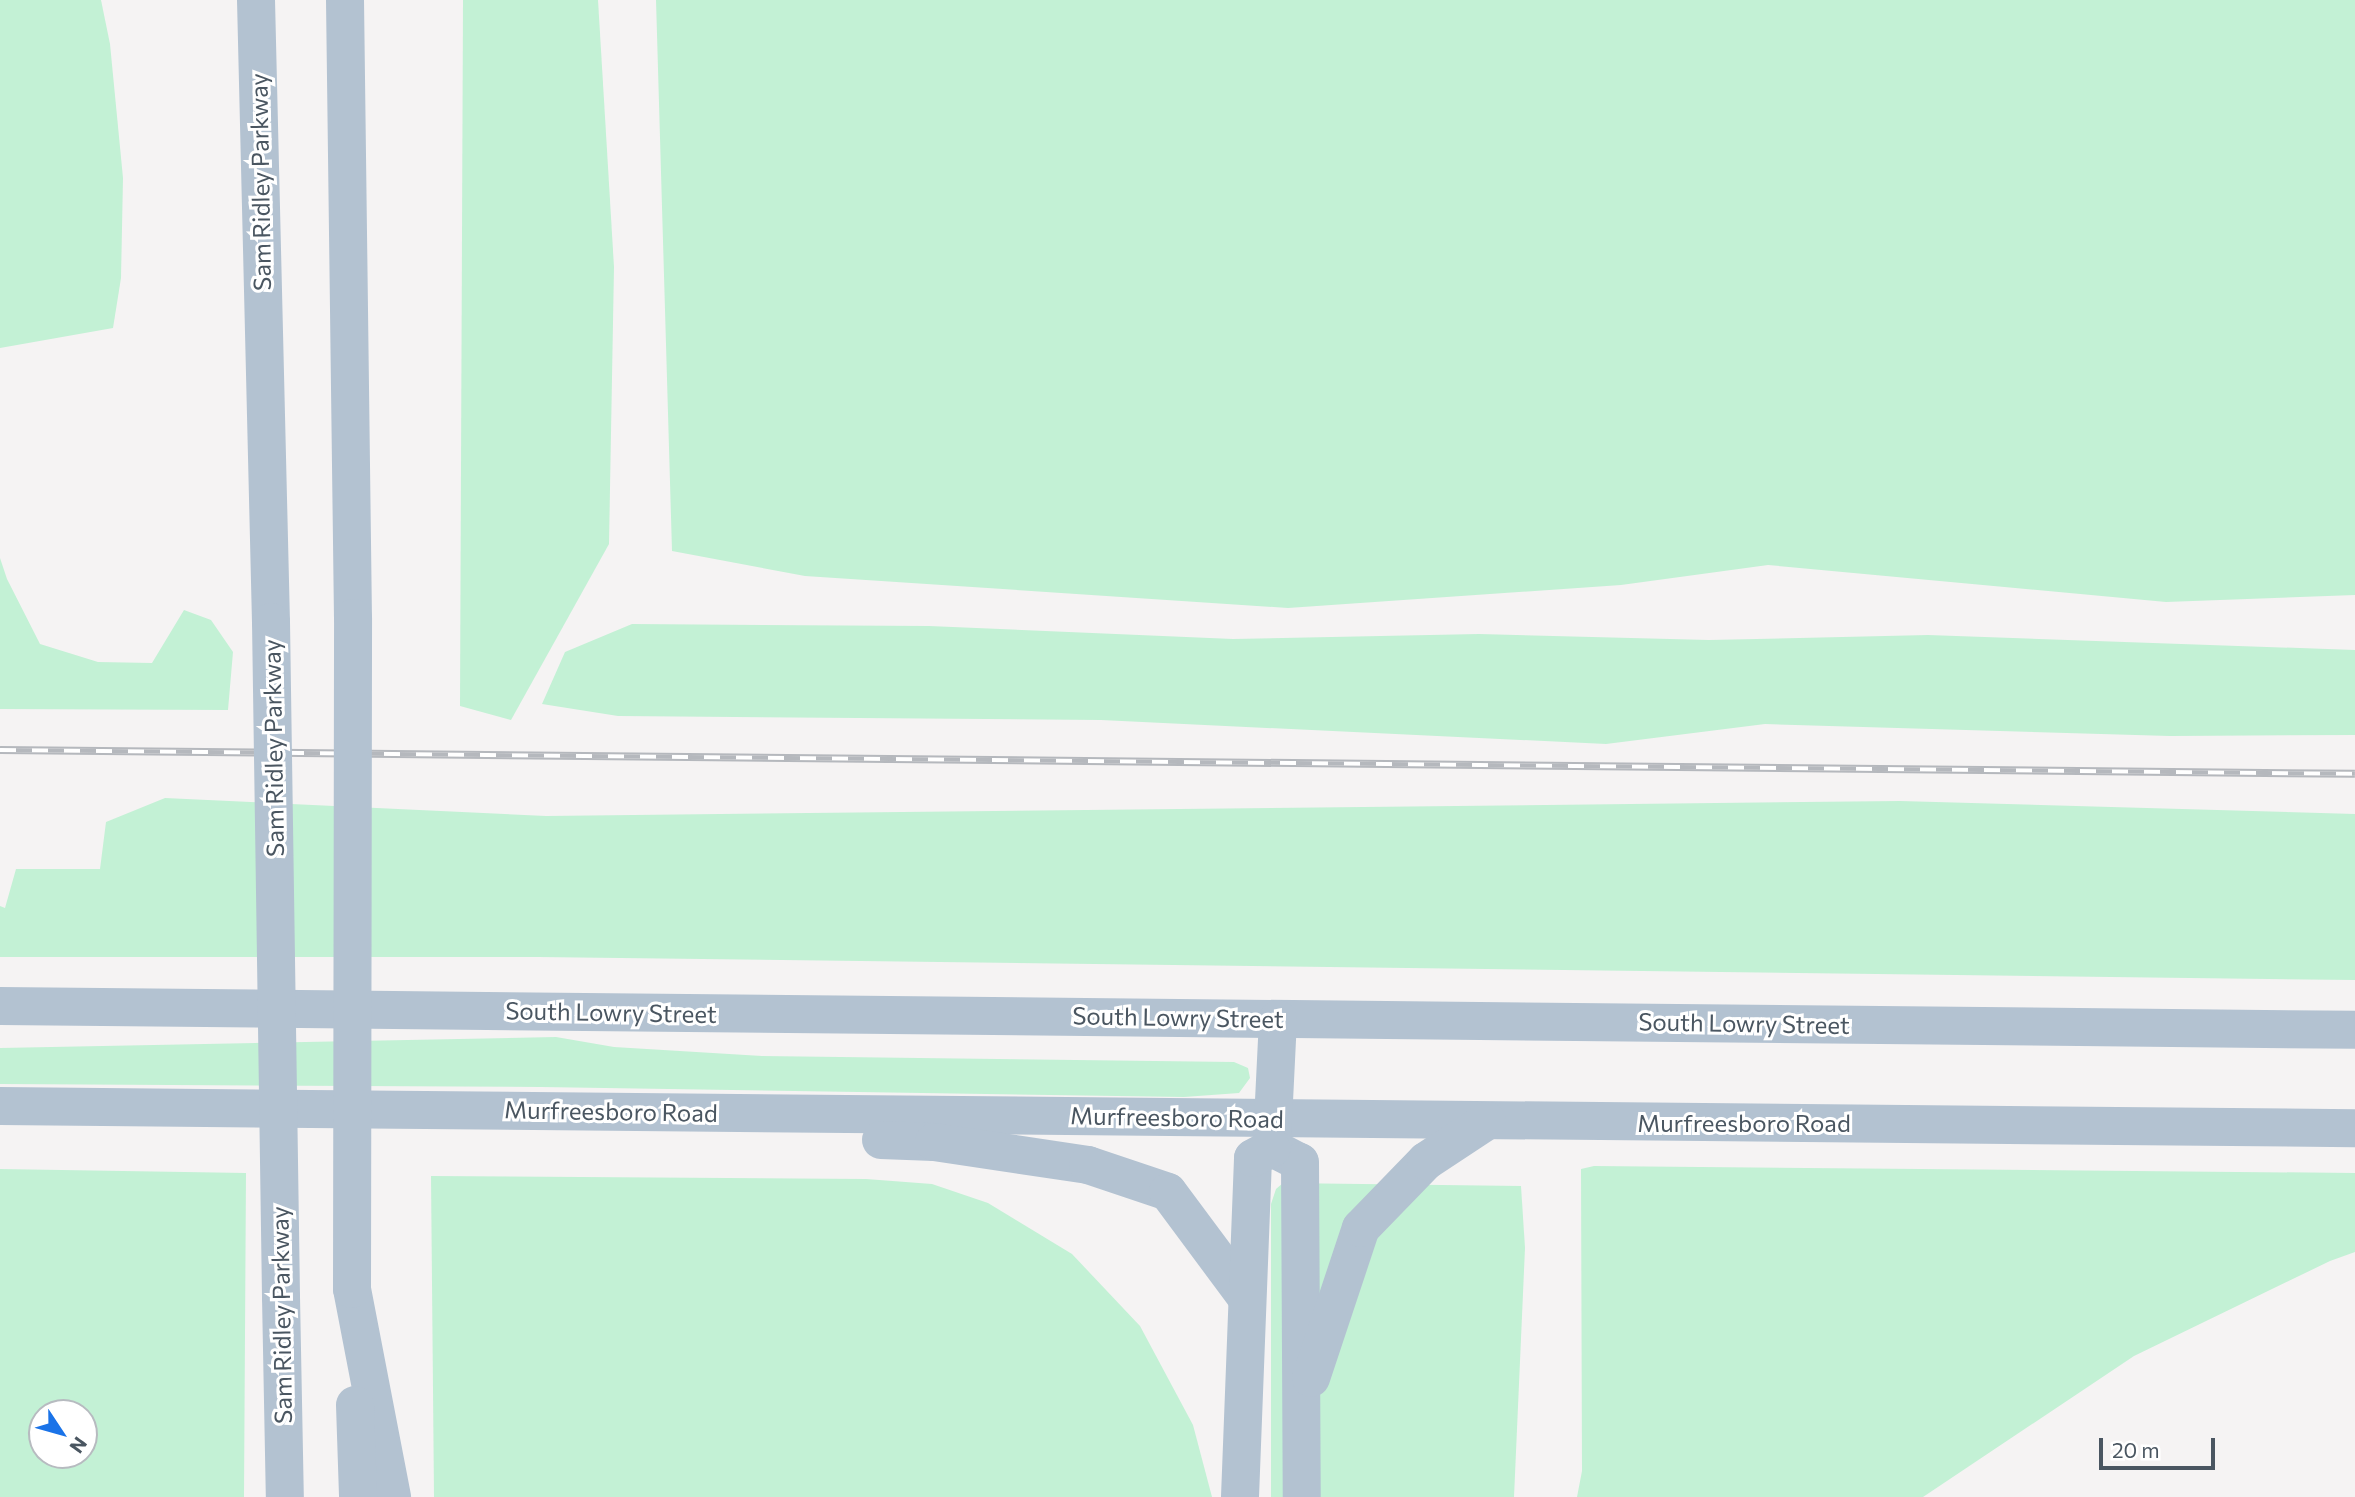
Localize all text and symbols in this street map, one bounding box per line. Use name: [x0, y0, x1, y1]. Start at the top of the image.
street label: Sam Ridley Parkway: [244, 73, 276, 291]
street label: Sam Ridley Parkway: [257, 639, 289, 857]
street label: South Lowry Street: [505, 996, 717, 1028]
street label: South Lowry Street: [1072, 1001, 1284, 1033]
street label: South Lowry Street: [1638, 1007, 1850, 1039]
street label: Murfreesboro Road: [504, 1095, 718, 1127]
street label: Murfreesboro Road: [1070, 1101, 1284, 1133]
street label: Murfreesboro Road: [1637, 1109, 1851, 1137]
street label: Sam Ridley Parkway: [265, 1206, 297, 1424]
north arrow: [28, 1399, 98, 1469]
scale bar: [2103, 1424, 2218, 1468]
text: N: [65, 1433, 92, 1458]
text: 20 m: [2112, 1437, 2160, 1462]

